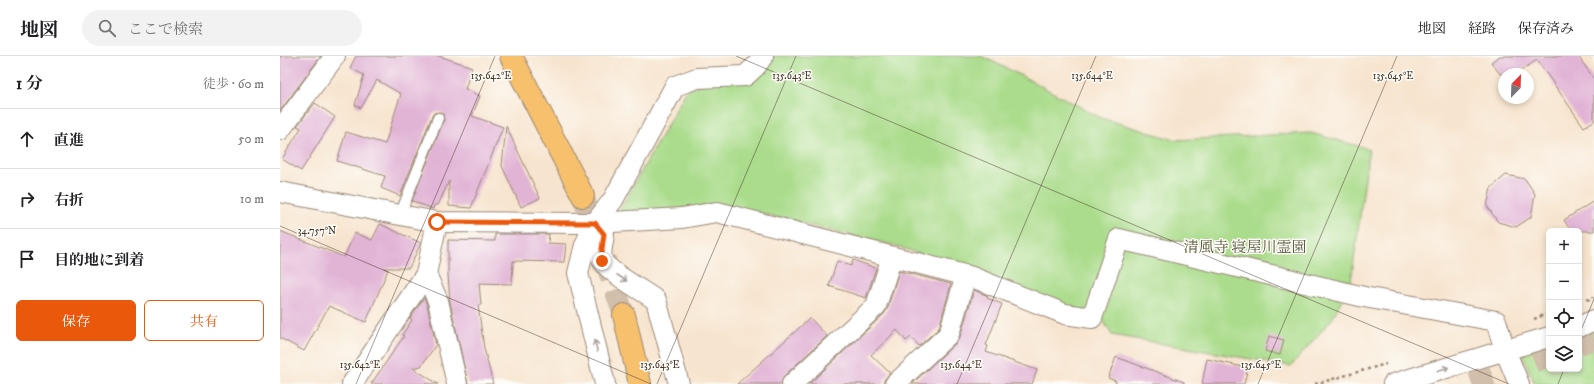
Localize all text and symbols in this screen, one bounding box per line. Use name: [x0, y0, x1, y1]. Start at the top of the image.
search box: [82, 10, 362, 46]
icon: search: [96, 17, 118, 39]
text: 地図: [20, 19, 58, 42]
text: ここで検索: [128, 20, 203, 39]
text: 地図: [1418, 20, 1446, 38]
text: 経路: [1468, 20, 1496, 38]
text: 保存済み: [1518, 20, 1574, 38]
north arrow: [1498, 68, 1534, 104]
text: 135.642°E: [471, 70, 511, 82]
text: 135.643°E: [772, 70, 812, 82]
text: 135.644°E: [1071, 70, 1113, 82]
text: 135.645°E: [1373, 70, 1413, 82]
text: 1 分: [16, 73, 43, 95]
text: 徒歩 · 60 m: [203, 76, 264, 92]
icon: ahead: [16, 128, 38, 150]
text: 直進: [54, 131, 84, 150]
text: 50 m: [238, 131, 264, 147]
icon: right: [16, 188, 38, 210]
text: 右折: [54, 191, 84, 210]
text: 10 m: [240, 191, 264, 207]
route start: [428, 213, 446, 231]
text: 34.757°N: [298, 225, 336, 237]
map controls: [1546, 228, 1582, 372]
button: +: [1546, 228, 1582, 264]
park label: 清風寺 寝屋川霊園: [1183, 238, 1307, 257]
icon: arrive: [16, 248, 38, 270]
text: 目的地に到着: [54, 251, 144, 270]
route end: [593, 252, 611, 270]
button: −: [1546, 264, 1582, 300]
one-way arrow: [616, 274, 628, 282]
button: 保存: [16, 300, 136, 341]
button: 共有: [144, 300, 264, 341]
button: locate: [1546, 300, 1582, 336]
button: layers: [1546, 336, 1582, 372]
one-way arrow: [591, 340, 599, 353]
text: 135.642°E: [340, 359, 380, 371]
text: 135.643°E: [640, 359, 680, 371]
text: 135.644°E: [940, 359, 982, 371]
text: 135.645°E: [1241, 359, 1281, 371]
one-way arrow: [1437, 365, 1450, 372]

